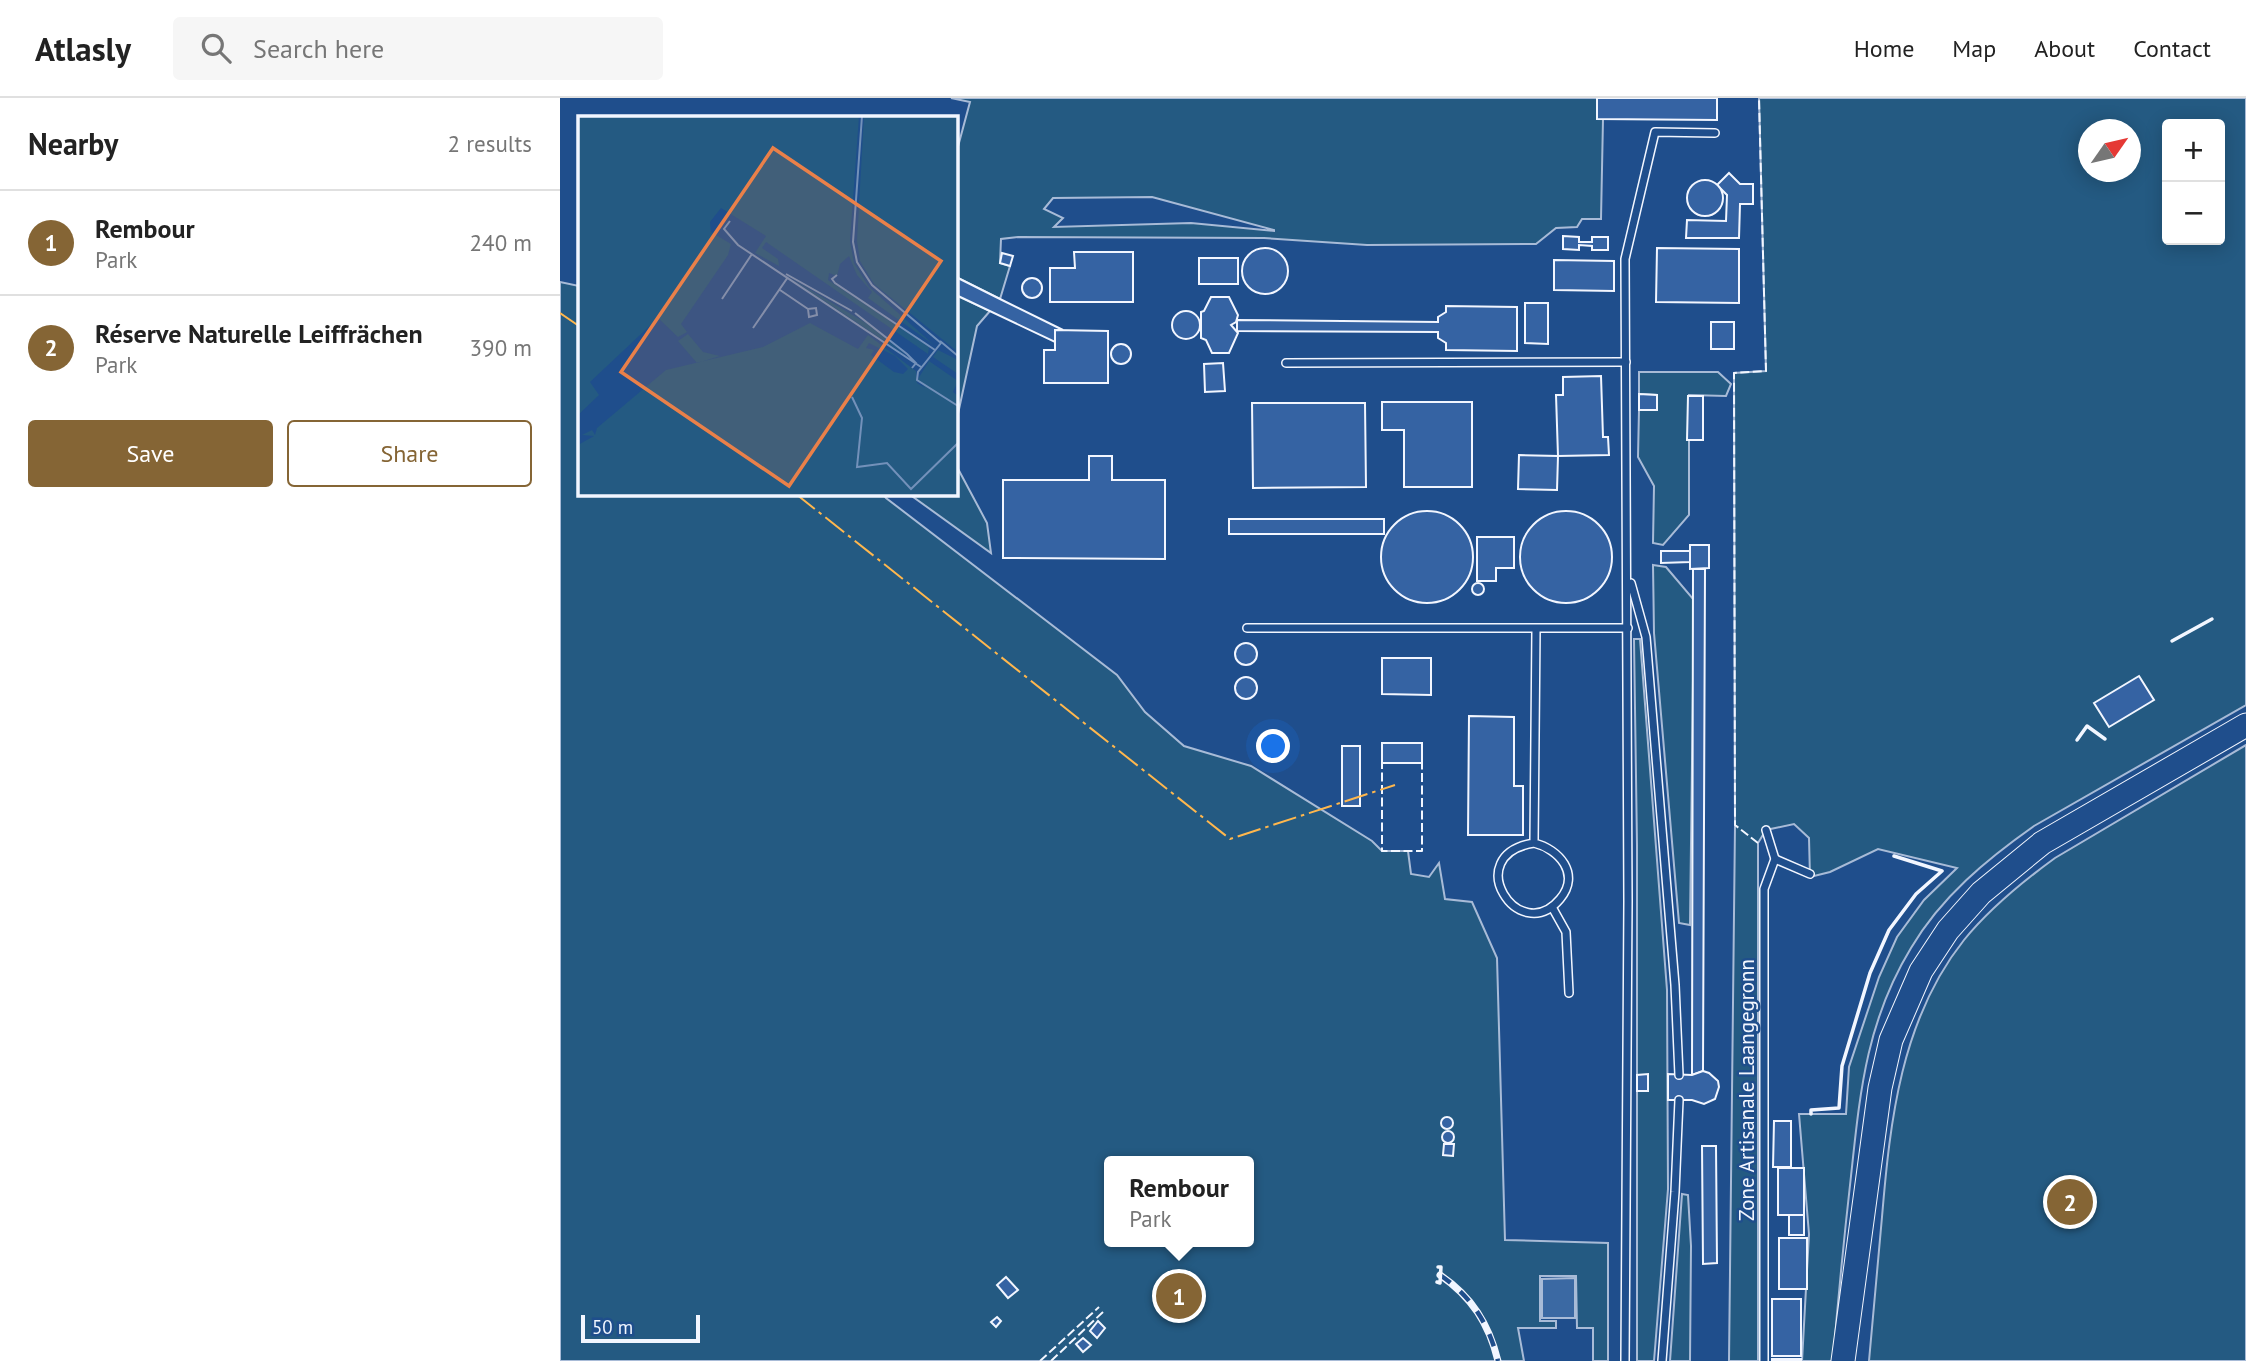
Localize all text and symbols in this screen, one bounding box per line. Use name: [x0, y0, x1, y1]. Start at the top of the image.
search box: [173, 17, 663, 80]
text: Atlasly: [35, 27, 131, 70]
icon: search: [197, 29, 235, 67]
text: Search here: [253, 32, 384, 65]
text: Home: [1854, 33, 1914, 64]
text: Map: [1952, 33, 1996, 64]
text: About: [2034, 33, 2095, 64]
text: Contact: [2133, 33, 2211, 64]
inset map: [578, 116, 957, 495]
north arrow: [2078, 119, 2141, 182]
map controls: [2162, 119, 2225, 245]
button: +: [2162, 119, 2225, 182]
text: Nearby: [28, 124, 118, 163]
text: 2 results: [448, 129, 532, 158]
button: −: [2162, 182, 2225, 245]
text: Rembour: [95, 212, 195, 245]
text: 1: [44, 228, 58, 257]
text: 240 m: [470, 228, 532, 257]
text: Park: [95, 245, 137, 274]
text: Réserve Naturelle Leiffrächen: [95, 317, 423, 350]
text: 2: [44, 333, 58, 362]
text: 390 m: [470, 333, 532, 362]
text: Park: [95, 350, 137, 379]
button: Save: [28, 420, 273, 487]
button: Share: [287, 420, 532, 487]
your location: [1256, 729, 1290, 763]
street label: Zone Artisanale Laangegronn: [1733, 959, 1760, 1221]
popup: [1104, 1156, 1254, 1247]
text: Rembour: [1129, 1171, 1229, 1204]
pin: 2: [2047, 1176, 2093, 1228]
text: Park: [1129, 1204, 1172, 1233]
pin: 1: [1156, 1270, 1202, 1322]
scale bar: [581, 1312, 700, 1344]
text: 50 m: [592, 1315, 633, 1339]

